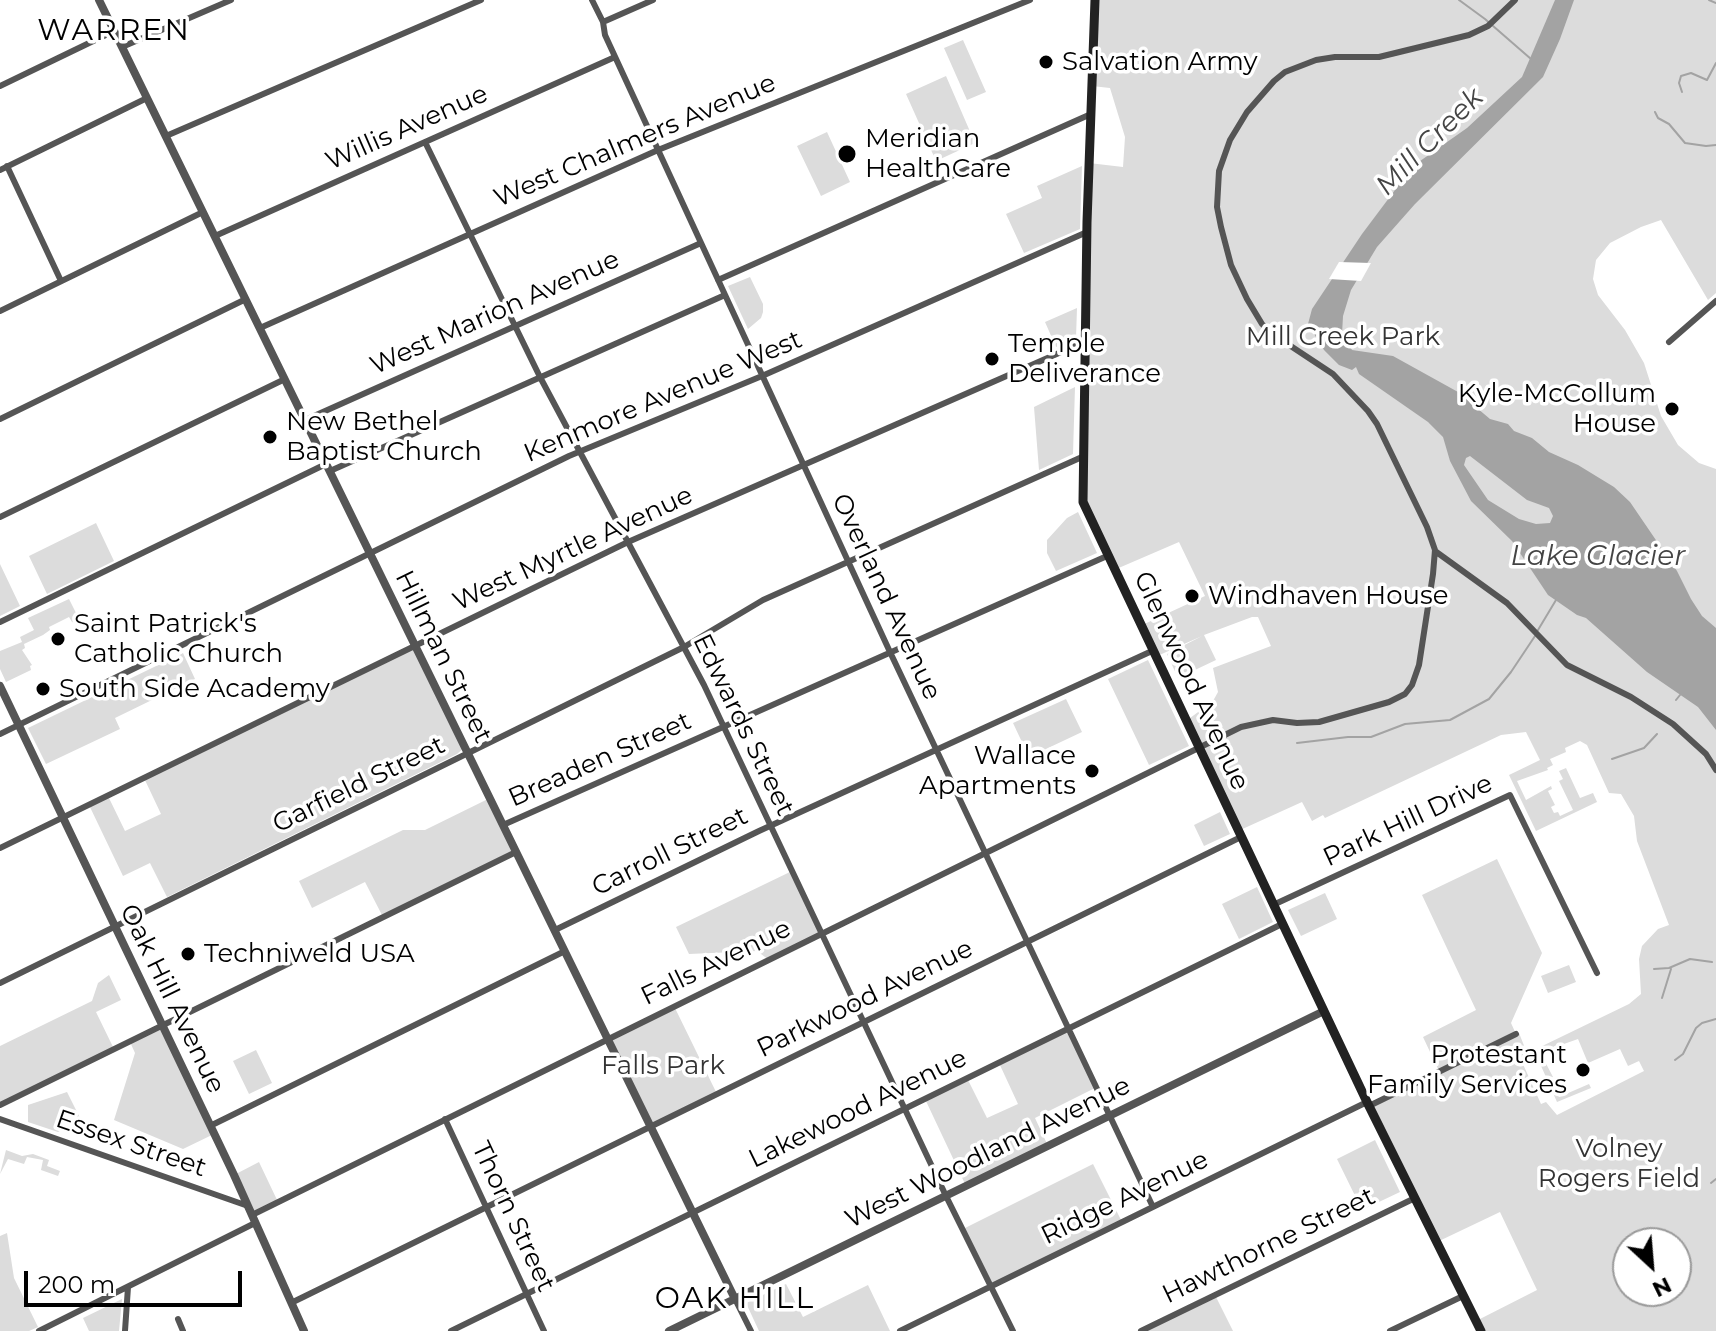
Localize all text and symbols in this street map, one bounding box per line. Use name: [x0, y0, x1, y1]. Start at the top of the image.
district label: WARREN: [37, 13, 191, 49]
place label: Salvation Army: [1062, 46, 1258, 78]
marker: Salvation Army: [1037, 53, 1055, 71]
street label: West Chalmers Avenue: [490, 67, 780, 215]
street label: Willis Avenue: [321, 78, 493, 178]
water label: Mill Creek: [1369, 81, 1491, 203]
place label: Meridian HealthCare: [865, 123, 1011, 184]
marker: Meridian HealthCare: [836, 143, 858, 165]
street label: West Marion Avenue: [366, 244, 624, 382]
park label: Mill Creek Park: [1246, 321, 1440, 353]
street label: Kenmore Avenue West: [519, 324, 807, 470]
place label: Temple Deliverance: [1008, 328, 1161, 390]
marker: Temple Deliverance: [983, 350, 1001, 368]
place label: Kyle-McCollum House: [1458, 378, 1656, 440]
marker: Kyle-McCollum House: [1663, 400, 1681, 418]
place label: New Bethel Baptist Church: [286, 406, 482, 468]
marker: New Bethel Baptist Church: [261, 428, 279, 446]
street label: West Myrtle Avenue: [448, 480, 698, 618]
street label: Overland Avenue: [825, 489, 947, 705]
water label: Lake Glacier: [1511, 540, 1685, 574]
street label: Hillman Street: [388, 566, 498, 748]
street label: Glenwood Avenue: [1127, 567, 1255, 795]
place label: Windhaven House: [1208, 580, 1448, 612]
marker: Windhaven House: [1183, 587, 1201, 605]
place label: Saint Patrick's Catholic Church: [74, 608, 283, 670]
street label: Edwards Street: [686, 629, 800, 821]
marker: Saint Patrick's Catholic Church: [49, 630, 67, 648]
place label: South Side Academy: [59, 673, 330, 705]
marker: South Side Academy: [34, 680, 52, 698]
street label: Breaden Street: [504, 706, 696, 814]
street label: Garfield Street: [268, 730, 450, 840]
place label: Wallace Apartments: [919, 740, 1076, 802]
marker: Wallace Apartments: [1083, 762, 1101, 780]
street label: Park Hill Drive: [1318, 768, 1498, 874]
street label: Carroll Street: [587, 801, 753, 903]
street label: Oak Hill Avenue: [113, 899, 231, 1099]
street label: Falls Avenue: [636, 913, 796, 1013]
street label: Parkwood Avenue: [752, 933, 978, 1065]
place label: Techniweld USA: [204, 938, 415, 970]
marker: Techniweld USA: [179, 945, 197, 963]
place label: Protestant Family Services: [1367, 1039, 1567, 1100]
street label: Lakewood Avenue: [744, 1043, 972, 1175]
park label: Falls Park: [601, 1050, 725, 1082]
marker: Protestant Family Services: [1574, 1061, 1592, 1079]
street label: West Woodland Avenue: [840, 1070, 1136, 1236]
street label: Essex Street: [52, 1104, 210, 1184]
park label: Volney Rogers Field: [1538, 1133, 1700, 1194]
street label: Thorn Street: [465, 1137, 561, 1297]
street label: Ridge Avenue: [1036, 1144, 1214, 1252]
street label: Hawthorne Street: [1158, 1181, 1380, 1311]
north arrow: [1612, 1227, 1692, 1307]
scale bar: [28, 1255, 246, 1305]
text: 200 m: [38, 1270, 115, 1299]
text: N: [1648, 1271, 1676, 1303]
district label: OAK HILL: [655, 1281, 815, 1317]

